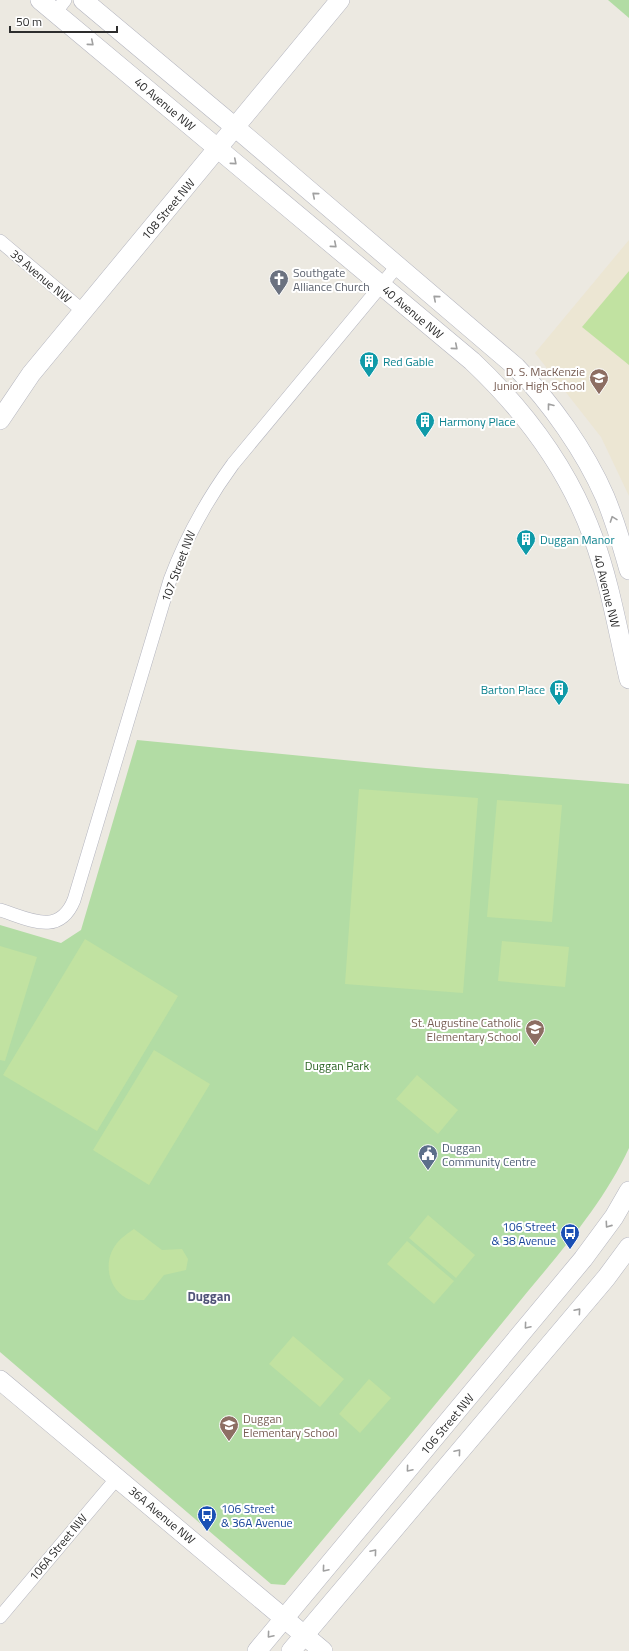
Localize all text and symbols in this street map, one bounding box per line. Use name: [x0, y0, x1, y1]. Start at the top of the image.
scale bar: [10, 8, 117, 34]
text: 50 m: [16, 12, 42, 31]
one-way arrow: [87, 38, 94, 45]
street label: 40 Avenue NW: [130, 73, 200, 136]
one-way arrow: [230, 157, 237, 164]
street label: 108 Street NW: [137, 174, 200, 244]
one-way arrow: [313, 193, 320, 200]
one-way arrow: [329, 241, 336, 248]
street label: 39 Avenue NW: [6, 245, 76, 308]
place label: Southgate Alliance Church: [293, 263, 370, 296]
church icon: Southgate Alliance Church: [268, 268, 290, 296]
street label: 40 Avenue NW: [378, 281, 448, 344]
one-way arrow: [433, 295, 440, 302]
one-way arrow: [450, 342, 457, 349]
building icon: Red Gable: [358, 350, 380, 378]
place label: Red Gable: [383, 352, 434, 371]
place label: D. S. MacKenzie Junior High School: [493, 362, 585, 395]
school or university icon: D. S. MacKenzie Junior High School: [588, 367, 610, 395]
one-way arrow: [547, 404, 554, 411]
building icon: Harmony Place: [414, 410, 436, 438]
place label: Harmony Place: [439, 412, 516, 431]
one-way arrow: [609, 516, 617, 523]
street label: 107 Street NW: [156, 527, 200, 604]
building icon: Duggan Manor: [515, 528, 537, 556]
place label: Duggan Manor: [540, 530, 615, 549]
street label: 40 Avenue NW: [589, 552, 625, 630]
building icon: Barton Place: [548, 678, 570, 706]
place label: Barton Place: [481, 680, 545, 699]
place label: St. Augustine Catholic Elementary School: [411, 1013, 521, 1046]
school or university icon: St. Augustine Catholic Elementary School: [524, 1018, 546, 1046]
park label: Duggan Park: [305, 1056, 370, 1075]
place label: Duggan Community Centre: [442, 1138, 536, 1171]
public building icon: Duggan Community Centre: [417, 1143, 439, 1171]
place label: 106 Street & 38 Avenue: [491, 1217, 557, 1250]
one-way arrow: [606, 1220, 613, 1227]
bus stop icon: 106 Street & 38 Avenue: [559, 1222, 581, 1250]
district label: Duggan: [187, 1286, 231, 1306]
one-way arrow: [574, 1308, 581, 1315]
one-way arrow: [525, 1322, 532, 1329]
street label: 106 Street NW: [416, 1389, 479, 1459]
place label: Duggan Elementary School: [243, 1409, 337, 1442]
school or university icon: Duggan Elementary School: [218, 1414, 240, 1442]
one-way arrow: [453, 1450, 460, 1457]
one-way arrow: [406, 1465, 413, 1472]
street label: 36A Avenue NW: [124, 1481, 200, 1549]
place label: 106 Street & 36A Avenue: [221, 1499, 293, 1532]
bus stop icon: 106 Street & 36A Avenue: [196, 1504, 218, 1532]
street label: 106A Street NW: [24, 1509, 92, 1585]
one-way arrow: [370, 1549, 377, 1556]
one-way arrow: [323, 1564, 330, 1572]
one-way arrow: [268, 1630, 275, 1637]

